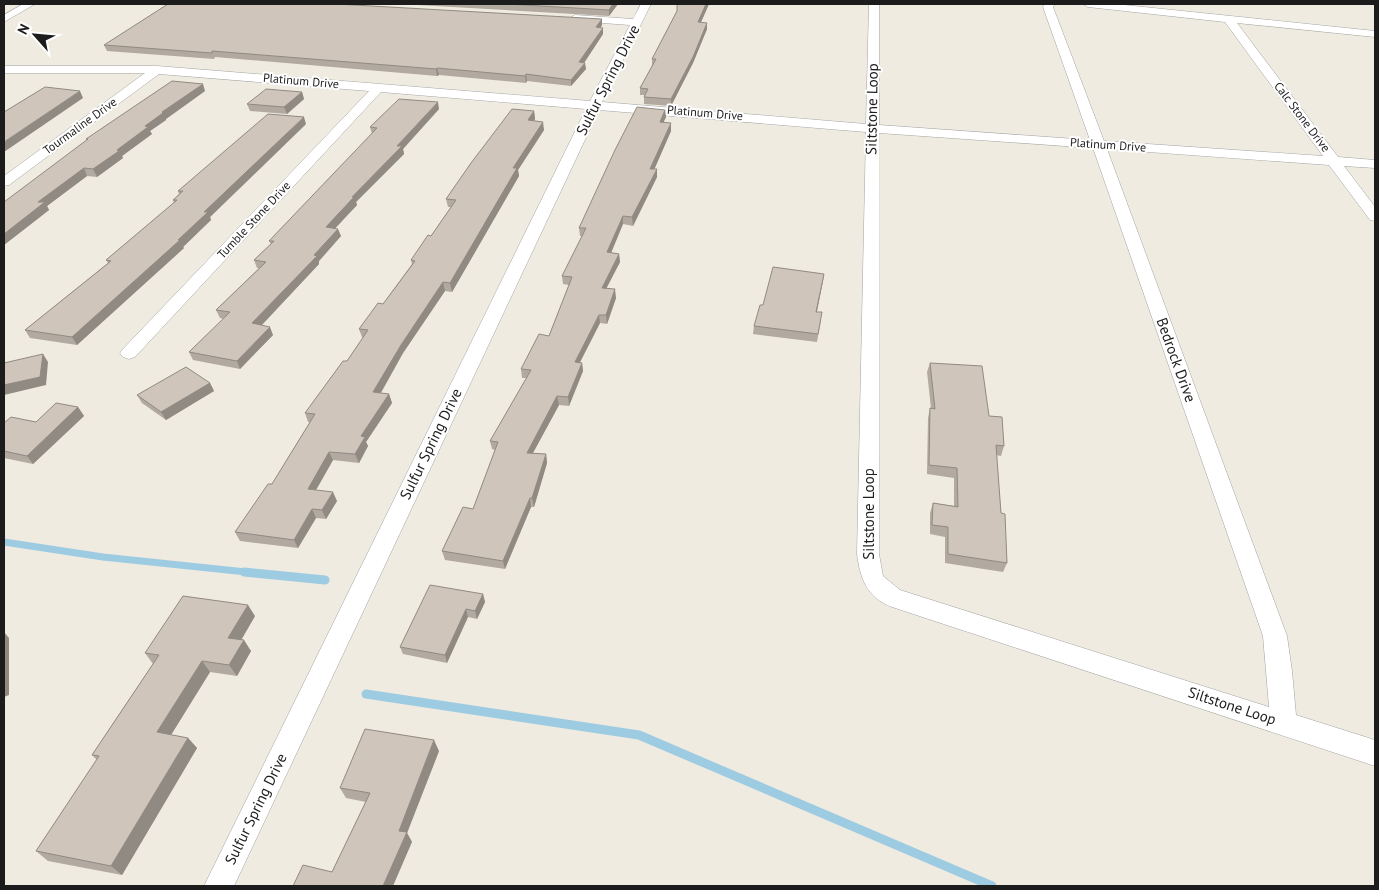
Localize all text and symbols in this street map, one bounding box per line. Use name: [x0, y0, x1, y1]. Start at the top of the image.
north arrow: [10, 10, 60, 60]
text: N: [13, 21, 34, 37]
street label: Sulfur Spring Drive: [572, 21, 644, 138]
street label: Siltstone Loop: [861, 63, 882, 155]
street label: Platinum Drive: [262, 70, 340, 91]
street label: Calc Stone Drive: [1271, 79, 1334, 155]
street label: Tourmaline Drive: [40, 94, 119, 157]
street label: Platinum Drive: [666, 102, 744, 123]
street label: Platinum Drive: [1069, 134, 1147, 155]
street label: Tumble Stone Drive: [214, 178, 293, 261]
street label: Bedrock Drive: [1152, 315, 1201, 405]
street label: Sulfur Spring Drive: [395, 385, 466, 503]
street label: Siltstone Loop: [859, 468, 878, 560]
street label: Siltstone Loop: [1186, 682, 1279, 729]
street label: Sulfur Spring Drive: [220, 750, 291, 868]

